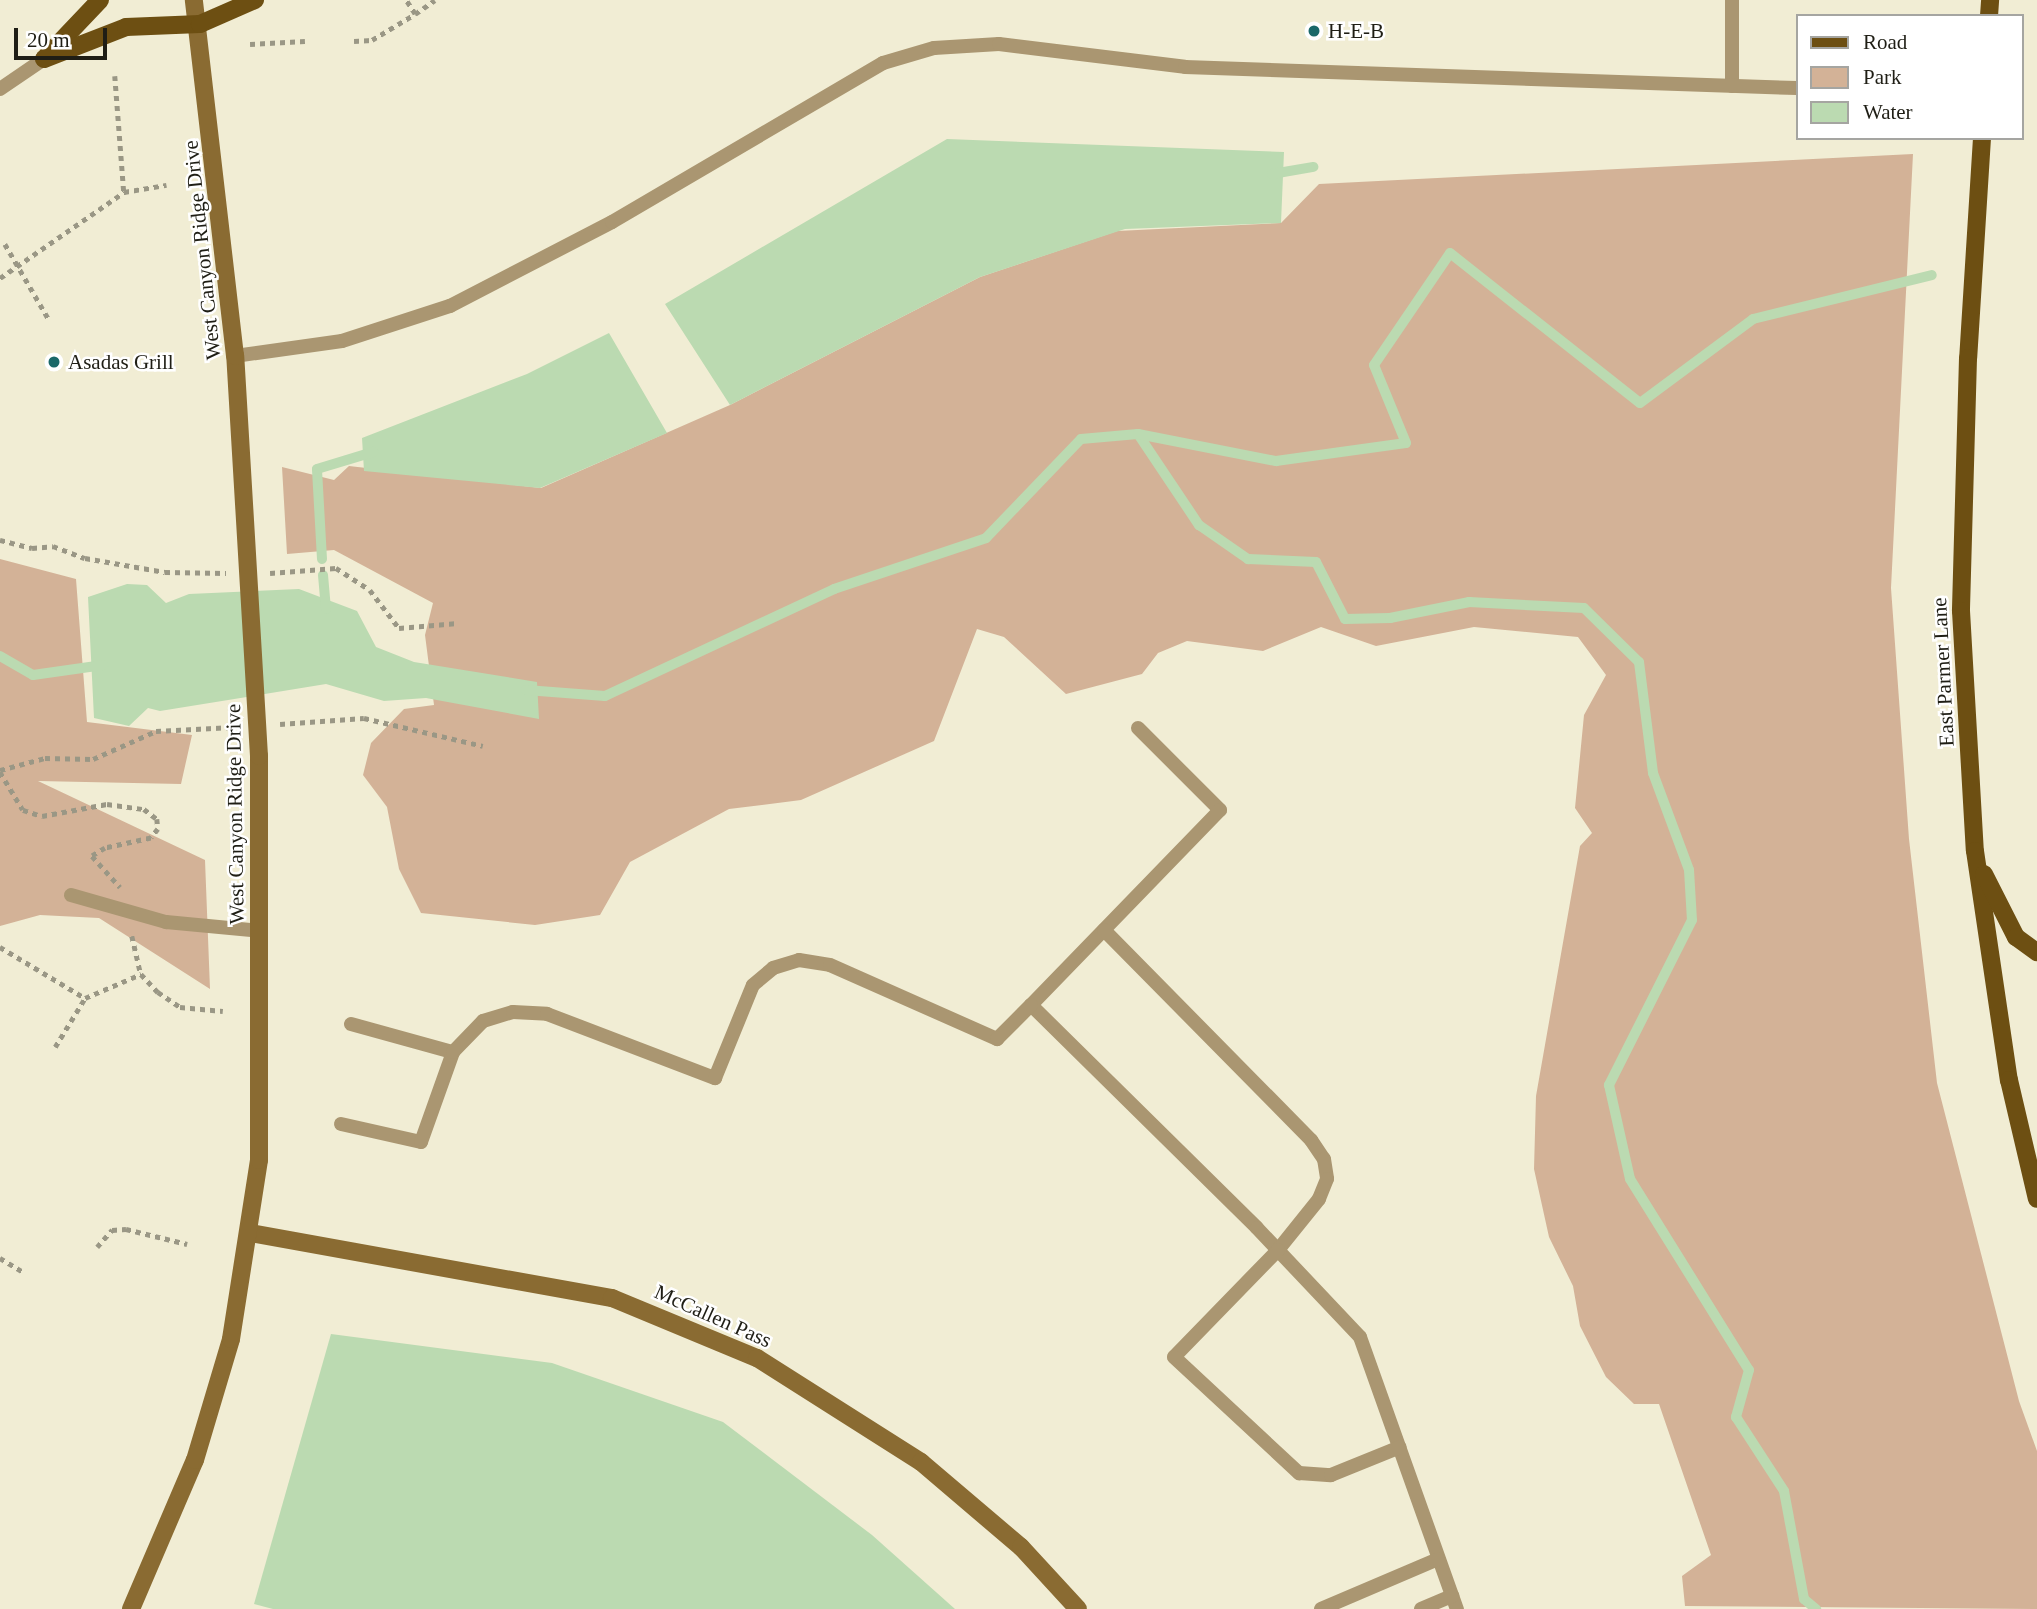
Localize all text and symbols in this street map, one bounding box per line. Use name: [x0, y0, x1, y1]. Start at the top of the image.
scale bar: [18, 14, 110, 58]
legend: [1796, 14, 2023, 140]
place label: H-E-B: [1328, 18, 1384, 44]
marker: H-E-B: [1306, 23, 1322, 39]
text: 20 m: [27, 28, 70, 52]
text: Road: [1863, 30, 1907, 54]
text: Park: [1863, 65, 1902, 89]
text: Water: [1863, 100, 1913, 124]
street label: West Canyon Ridge Drive: [178, 139, 226, 361]
place label: Asadas Grill: [68, 349, 174, 375]
marker: Asadas Grill: [46, 354, 62, 370]
street label: East Parmer Lane: [1927, 597, 1959, 747]
street label: West Canyon Ridge Drive: [220, 704, 250, 924]
street label: McCallen Pass: [651, 1279, 775, 1353]

